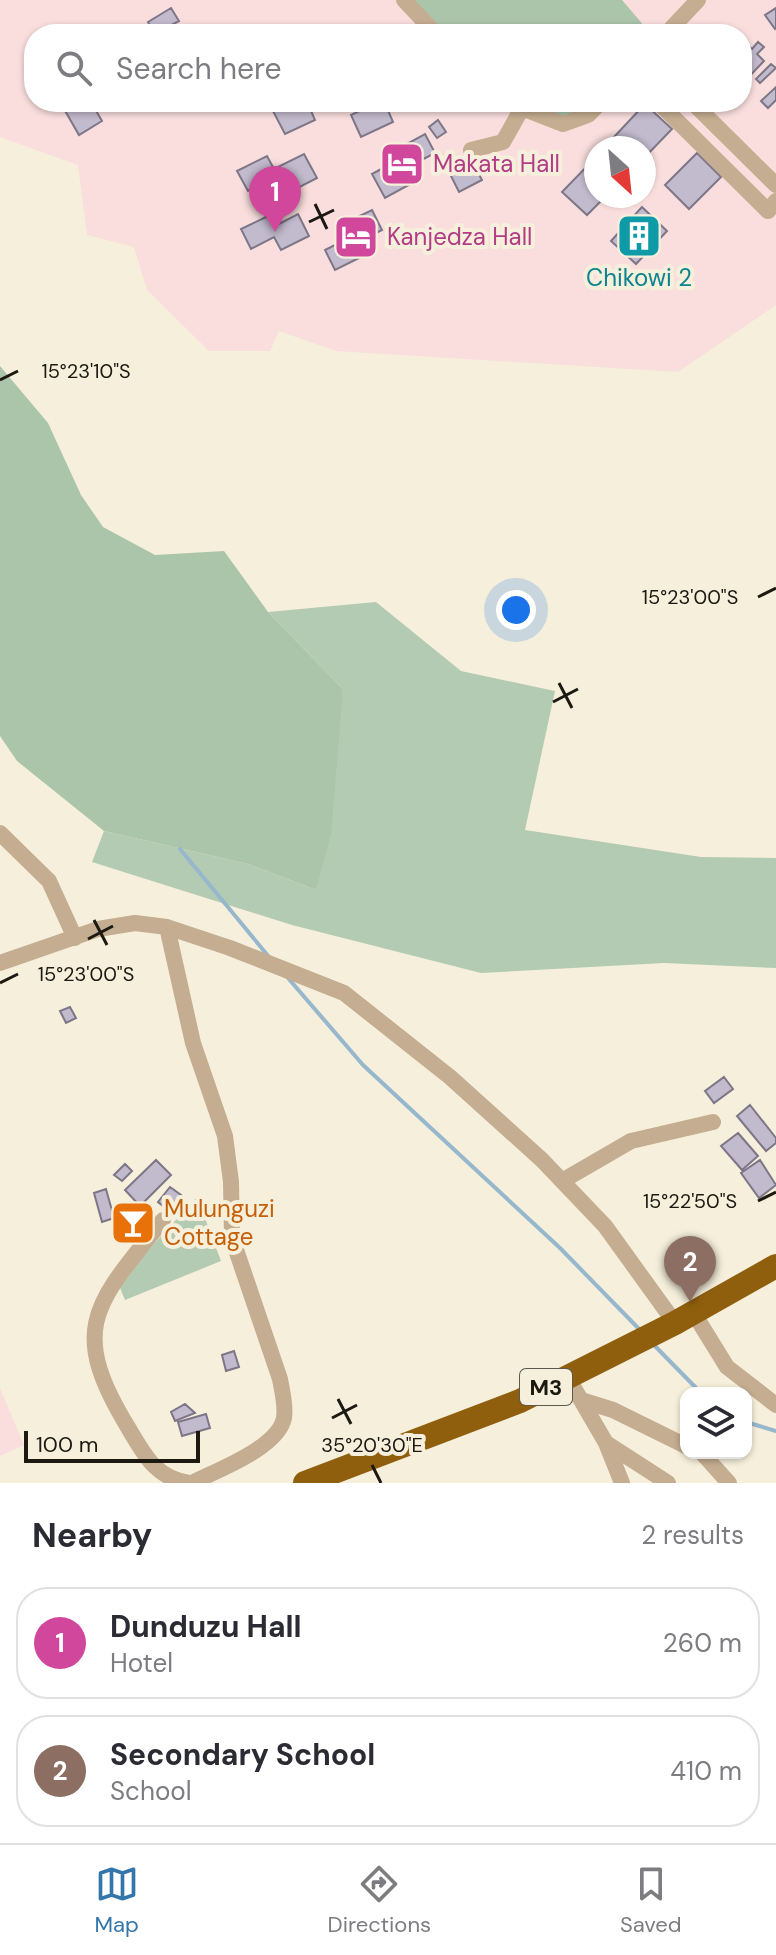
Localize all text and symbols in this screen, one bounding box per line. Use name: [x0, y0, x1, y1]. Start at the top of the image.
search box: [24, 24, 752, 112]
icon: search: [52, 46, 96, 90]
text: Search here: [116, 49, 282, 88]
north arrow: [584, 136, 656, 208]
hotel icon: Makata Hall: [378, 140, 426, 188]
place label: Makata Hall: [433, 148, 560, 179]
pin: 1: [249, 166, 301, 232]
building icon: Chikowi 2: [615, 212, 663, 260]
hotel icon: Kanjedza Hall: [332, 213, 380, 261]
place label: Kanjedza Hall: [387, 221, 532, 252]
place label: Chikowi 2: [586, 262, 692, 293]
text: 15°23'10"S: [41, 358, 131, 384]
text: 15°23'00"S: [642, 584, 738, 610]
your location: [496, 590, 536, 630]
text: 15°23'00"S: [38, 961, 134, 987]
text: 15°22'50"S: [643, 1188, 737, 1214]
place label: Mulunguzi Cottage: [164, 1193, 275, 1252]
bar icon: Mulunguzi Cottage: [109, 1199, 157, 1247]
pin: 2: [664, 1236, 716, 1302]
road number: M3: [520, 1369, 572, 1405]
map controls: [680, 1387, 752, 1459]
button: layers: [680, 1387, 752, 1459]
scale bar: [24, 1427, 200, 1463]
text: 100 m: [36, 1430, 98, 1459]
text: 35°20'30"E: [321, 1432, 423, 1458]
text: Nearby: [32, 1513, 152, 1558]
text: 2 results: [641, 1518, 744, 1552]
text: Dunduzu Hall: [110, 1607, 302, 1646]
text: 1: [55, 1626, 65, 1660]
text: 260 m: [663, 1626, 742, 1660]
text: Hotel: [110, 1646, 173, 1680]
text: Secondary School: [110, 1735, 375, 1774]
text: 2: [52, 1754, 68, 1788]
text: 410 m: [670, 1754, 742, 1788]
text: School: [110, 1774, 192, 1808]
tab: Map: [94, 1862, 139, 1939]
tab: Directions: [328, 1862, 431, 1939]
tab: Saved: [620, 1862, 682, 1939]

